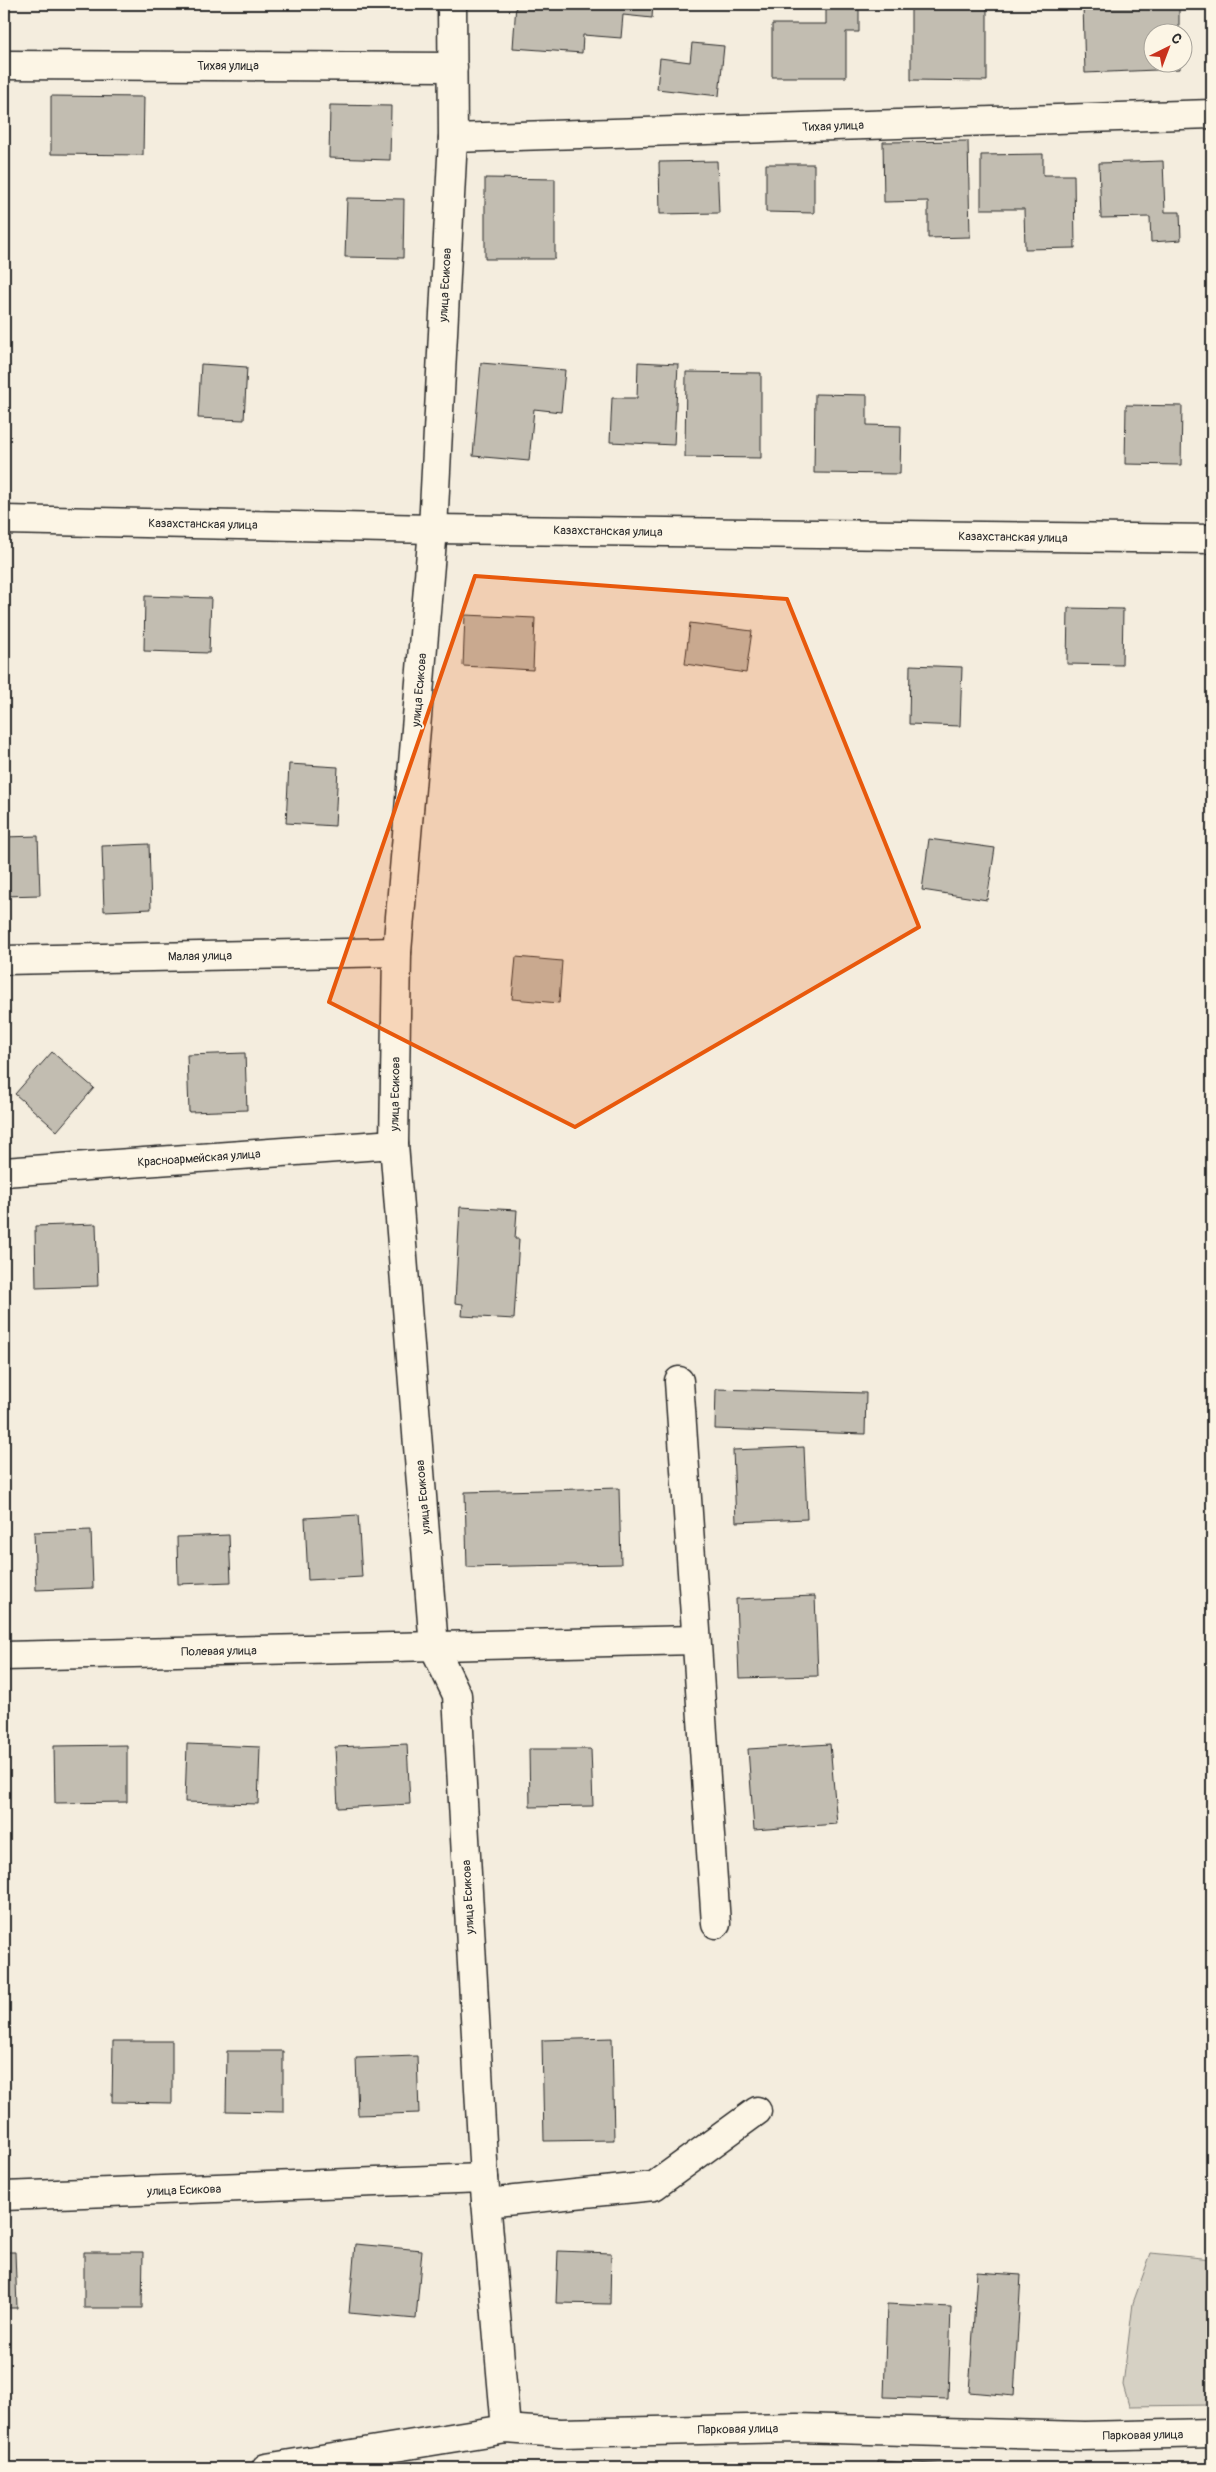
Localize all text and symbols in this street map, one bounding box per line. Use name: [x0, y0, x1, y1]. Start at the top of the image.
north arrow: [1144, 22, 1194, 72]
text: С: [1167, 30, 1186, 48]
street label: Тихая улица: [197, 59, 259, 74]
street label: Тихая улица: [802, 118, 865, 135]
street label: улица Есикова: [436, 247, 455, 324]
street label: Казахстанская улица: [148, 516, 258, 533]
street label: Казахстанская улица: [553, 523, 663, 540]
street label: Казахстанская улица: [958, 529, 1068, 546]
street label: улица Есикова: [409, 652, 430, 729]
street label: Малая улица: [168, 948, 233, 965]
street label: улица Есикова: [387, 1056, 404, 1132]
street label: Красноармейская улица: [137, 1147, 262, 1170]
street label: улица Есикова: [413, 1459, 434, 1536]
street label: Полевая улица: [181, 1643, 257, 1660]
street label: улица Есикова: [459, 1859, 478, 1935]
street label: улица Есикова: [146, 2182, 222, 2199]
street label: Парковая улица: [698, 2421, 779, 2438]
street label: Парковая улица: [1103, 2427, 1184, 2444]

